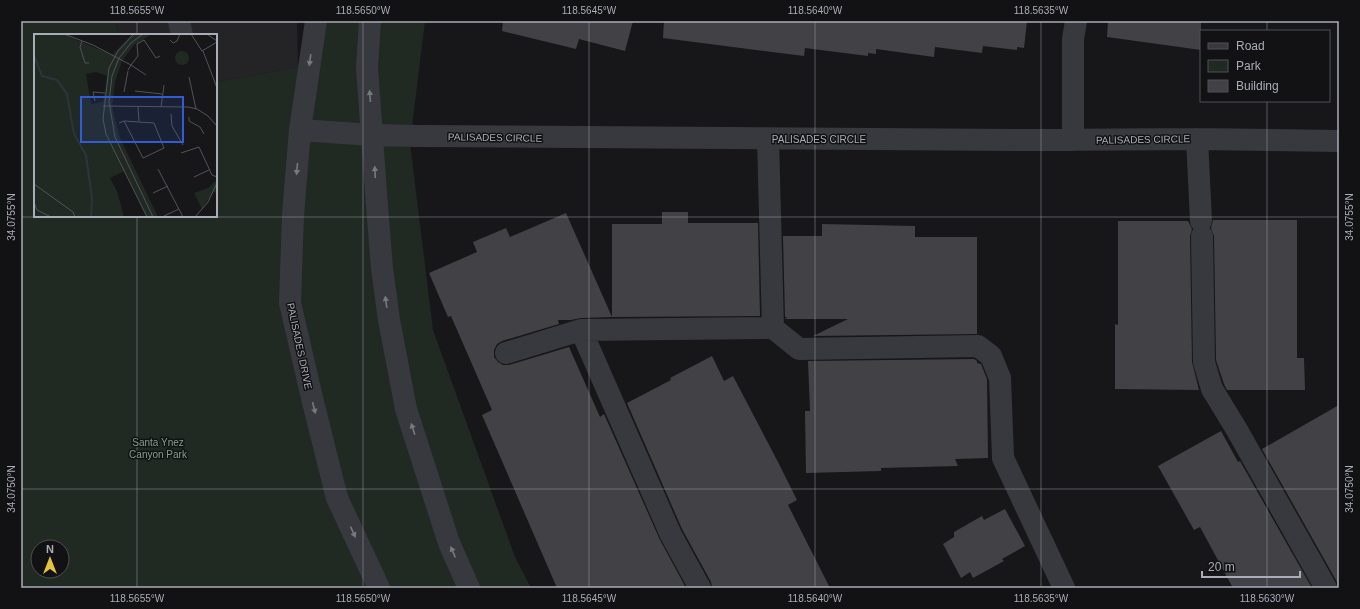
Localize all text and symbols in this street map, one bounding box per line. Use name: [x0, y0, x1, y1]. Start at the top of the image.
text: 118.5655°W: [110, 5, 165, 16]
text: 118.5650°W: [336, 5, 391, 16]
text: 118.5645°W: [562, 5, 617, 16]
text: 118.5640°W: [788, 5, 843, 16]
text: 118.5635°W: [1014, 5, 1069, 16]
legend: [1200, 30, 1330, 102]
inset map: [34, 34, 217, 217]
text: Road: [1236, 39, 1265, 53]
one-way arrow: [307, 54, 313, 66]
text: Park: [1236, 59, 1262, 73]
text: Building: [1236, 79, 1279, 93]
one-way arrow: [366, 90, 373, 102]
street label: PALISADES CIRCLE: [448, 131, 543, 144]
street label: PALISADES CIRCLE: [1096, 133, 1191, 146]
street label: PALISADES CIRCLE: [772, 134, 866, 145]
one-way arrow: [293, 163, 300, 175]
one-way arrow: [371, 166, 378, 178]
text: 34.0755°N: [6, 193, 17, 241]
text: 34.0755°N: [1344, 193, 1355, 241]
one-way arrow: [383, 296, 389, 308]
street label: PALISADES DRIVE: [285, 302, 314, 391]
one-way arrow: [312, 402, 318, 414]
one-way arrow: [410, 422, 416, 434]
park label: Santa Ynez Canyon Park: [129, 437, 188, 460]
text: 34.0750°N: [6, 465, 17, 513]
text: 34.0750°N: [1344, 465, 1355, 513]
one-way arrow: [350, 526, 356, 538]
north arrow: [30, 539, 70, 579]
text: N: [46, 543, 54, 555]
one-way arrow: [450, 546, 456, 558]
scale bar: [1202, 553, 1300, 579]
text: 20 m: [1208, 560, 1235, 574]
text: 118.5655°W: [110, 593, 165, 604]
text: 118.5650°W: [336, 593, 391, 604]
text: 118.5645°W: [562, 593, 617, 604]
text: 118.5640°W: [788, 593, 843, 604]
text: 118.5635°W: [1014, 593, 1069, 604]
text: 118.5630°W: [1240, 593, 1295, 604]

